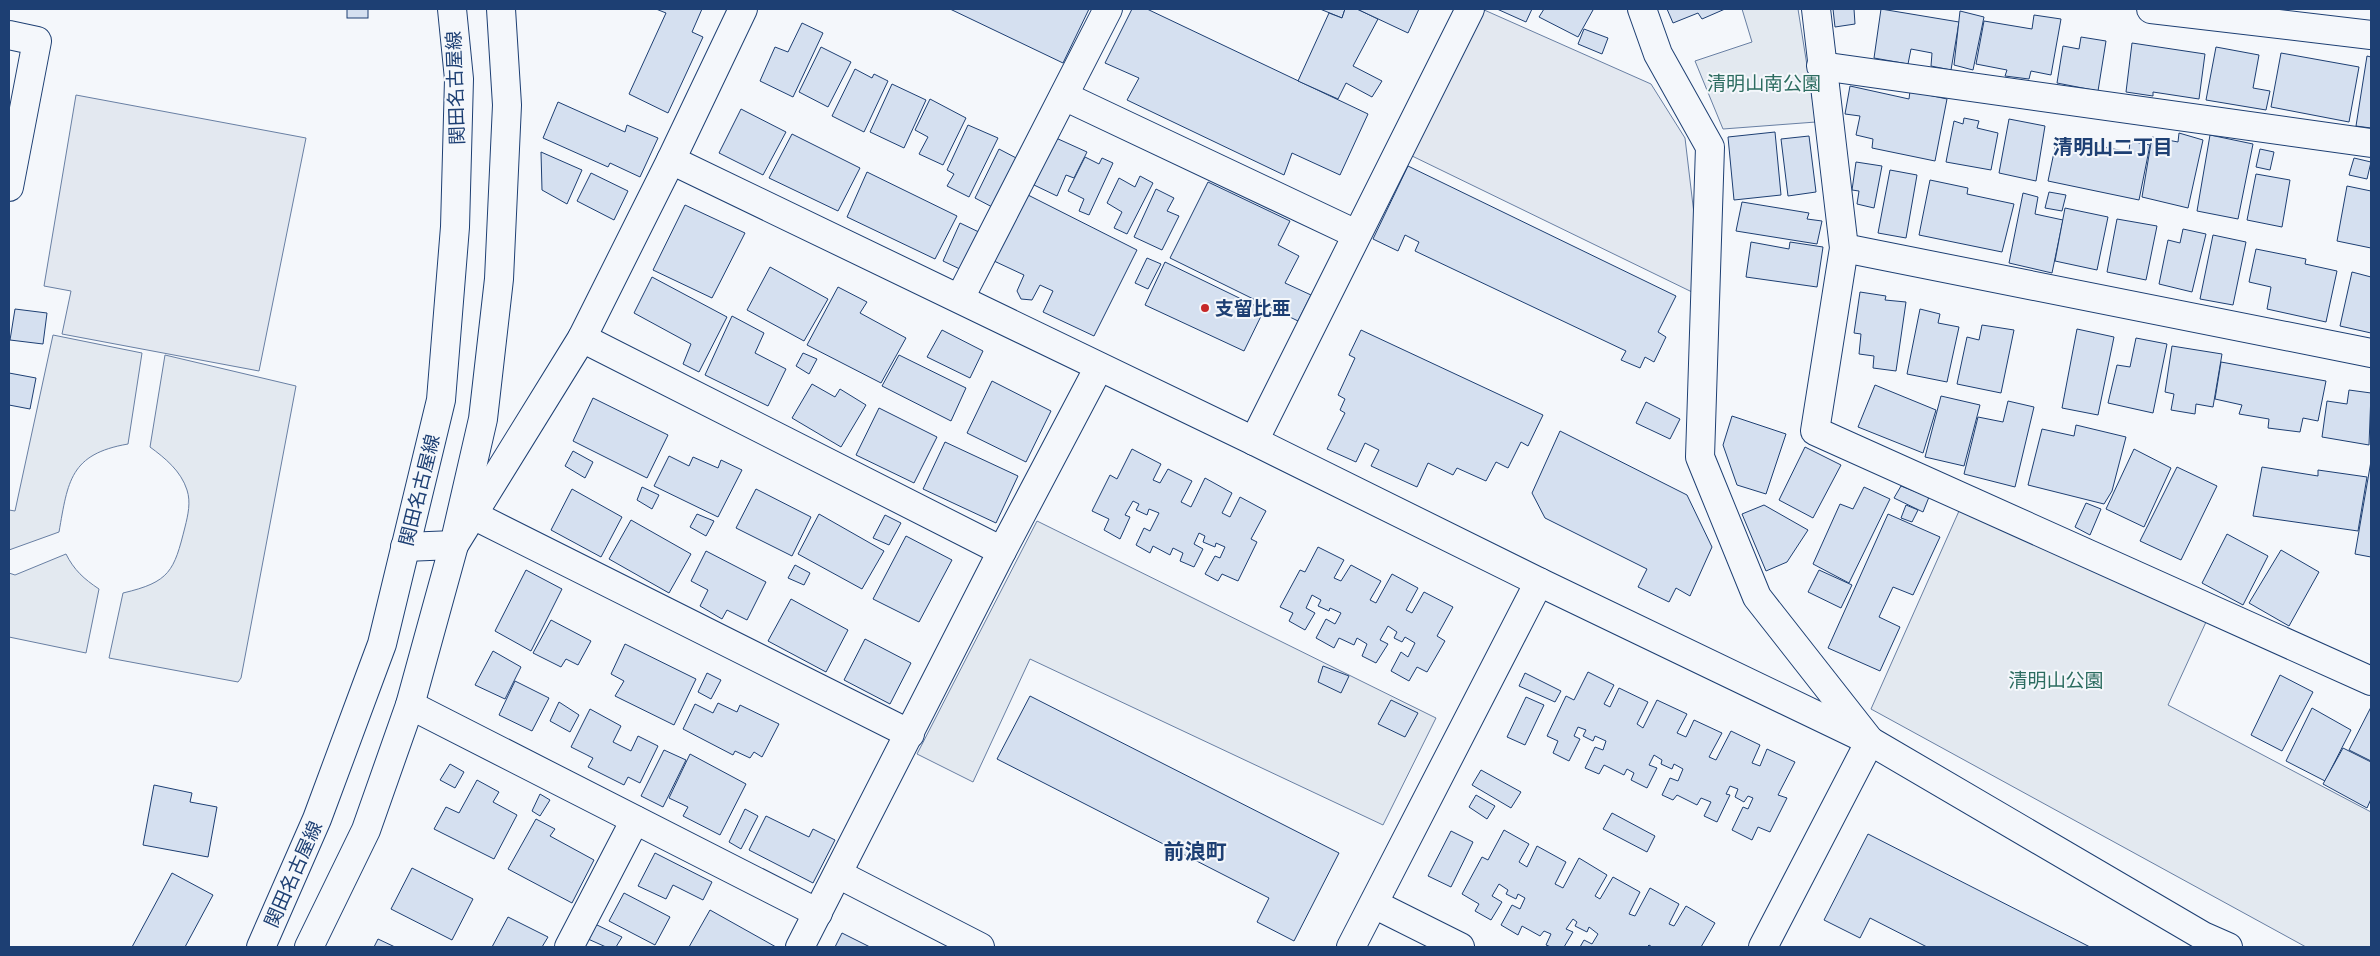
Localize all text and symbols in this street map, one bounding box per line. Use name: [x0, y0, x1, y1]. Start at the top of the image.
street label: 関田名古屋線: [441, 31, 469, 145]
park label: 清明山南公園: [1707, 71, 1821, 95]
district label: 清明山二丁目: [2053, 134, 2173, 160]
place label: 支留比亜: [1215, 296, 1291, 320]
marker: 支留比亜: [1199, 302, 1211, 314]
street label: 関田名古屋線: [394, 432, 444, 548]
park label: 清明山公園: [2008, 668, 2104, 692]
street label: 関田名古屋線: [259, 817, 327, 931]
district label: 前浪町: [1164, 838, 1227, 865]

